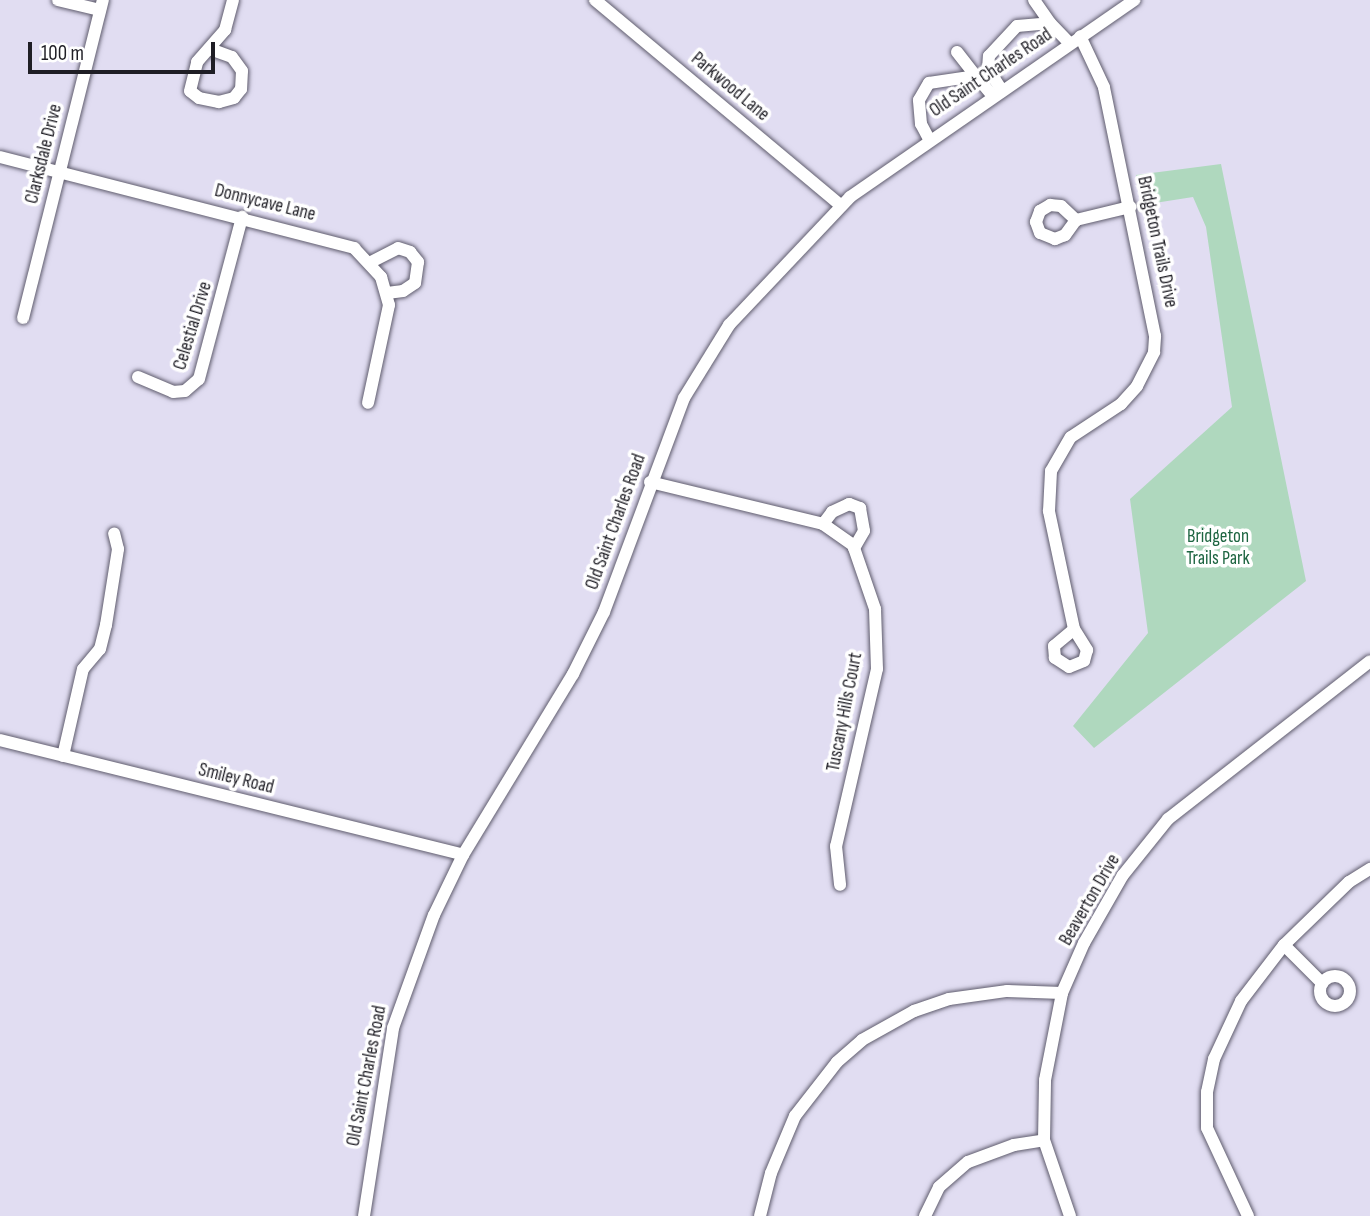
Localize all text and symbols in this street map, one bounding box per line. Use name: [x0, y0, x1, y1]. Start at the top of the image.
street label: Old Saint Charles Road: [925, 24, 1057, 122]
scale bar: [32, 28, 219, 72]
text: 100 m: [41, 41, 84, 66]
street label: Parkwood Lane: [686, 48, 774, 126]
street label: Clarksdale Drive: [21, 102, 67, 206]
street label: Bridgeton Trails Drive: [1132, 174, 1182, 310]
street label: Donnycave Lane: [212, 179, 318, 227]
street label: Celestial Drive: [169, 279, 217, 373]
street label: Old Saint Charles Road: [581, 451, 651, 593]
park label: Bridgeton Trails Park: [1186, 526, 1250, 570]
street label: Tuscany Hills Court: [822, 651, 868, 773]
street label: Smiley Road: [196, 759, 276, 799]
street label: Beaverton Drive: [1055, 850, 1125, 950]
street label: Old Saint Charles Road: [342, 1004, 392, 1148]

